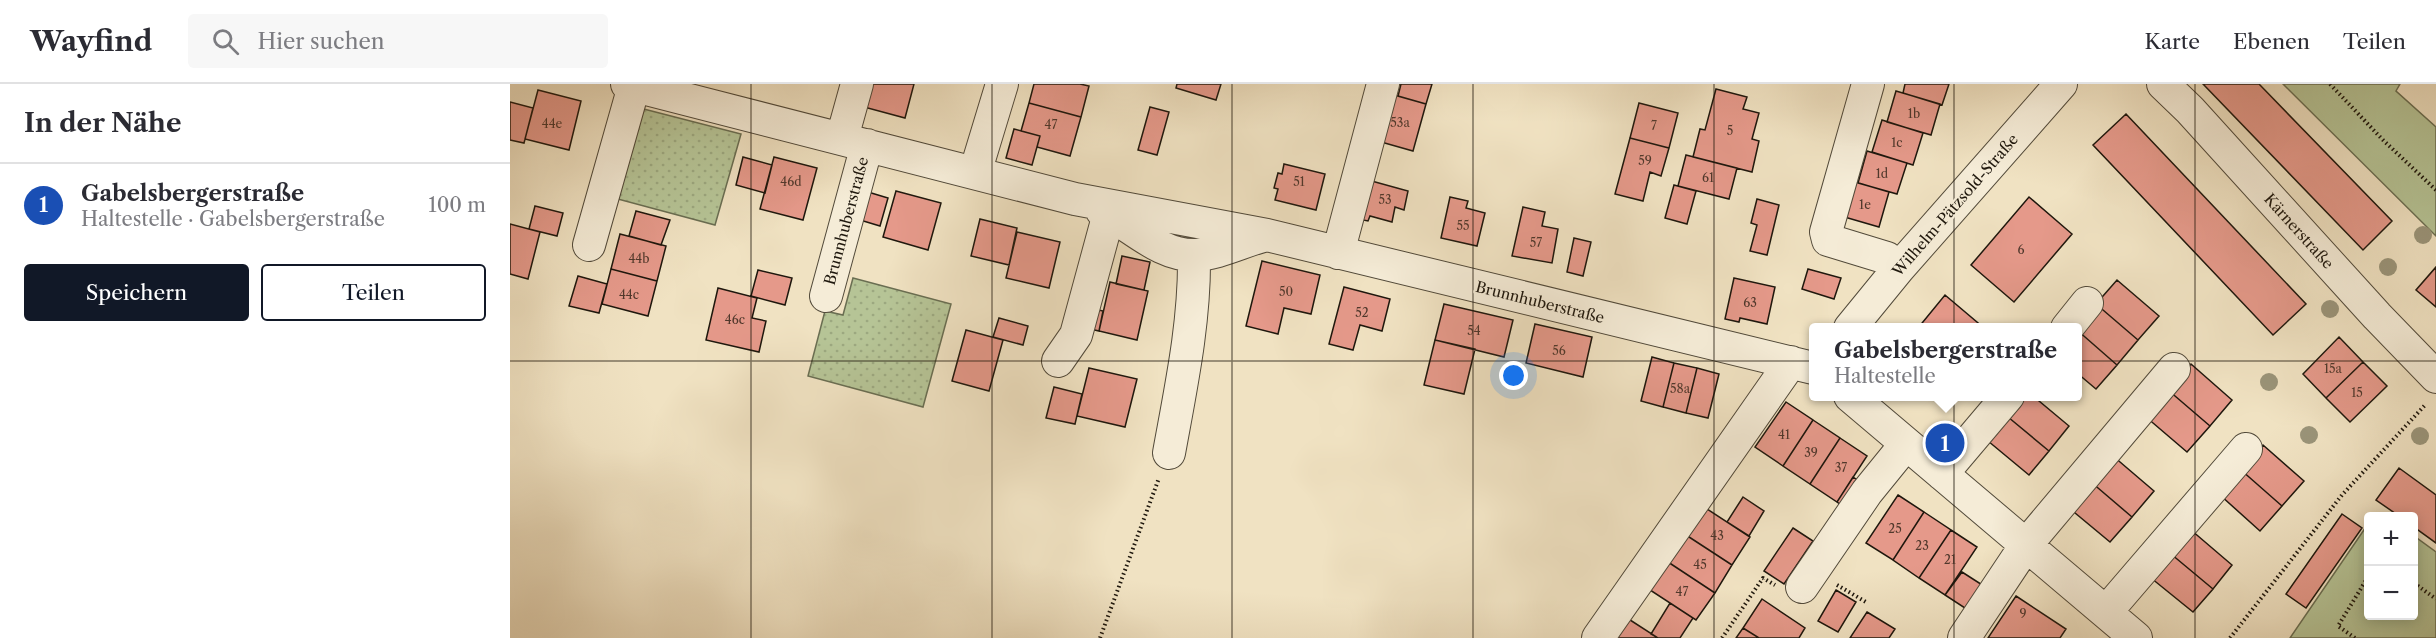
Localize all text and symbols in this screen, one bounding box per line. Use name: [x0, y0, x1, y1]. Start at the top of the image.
search box: [188, 14, 608, 68]
text: Wayfind: [30, 24, 152, 58]
icon: search: [209, 25, 242, 58]
text: Hier suchen: [257, 28, 385, 55]
text: Karte: [2145, 29, 2200, 54]
text: Ebenen: [2233, 29, 2310, 54]
text: Teilen: [2343, 29, 2406, 54]
house number: 1b: [1908, 106, 1920, 121]
text: In der Nähe: [24, 107, 181, 139]
house number: 53a: [1390, 115, 1410, 130]
house number: 44e: [542, 116, 563, 131]
house number: 47: [1045, 117, 1058, 132]
house number: 7: [1651, 118, 1657, 133]
house number: 5: [1727, 123, 1733, 138]
street label: Wilhelm-Pätzsold-Straße: [1887, 130, 2022, 281]
house number: 1c: [1891, 135, 1903, 150]
house number: 59: [1638, 153, 1652, 168]
street label: Brunnhuberstraße: [820, 155, 872, 287]
house number: 1d: [1876, 166, 1889, 181]
house number: 61: [1702, 170, 1714, 185]
house number: 46d: [780, 174, 802, 189]
house number: 51: [1293, 174, 1305, 189]
text: Gabelsbergerstraße: [81, 180, 304, 207]
street label: Kärnerstraße: [2260, 189, 2338, 273]
house number: 53: [1378, 192, 1392, 207]
text: 1: [39, 193, 48, 217]
text: 100 m: [428, 193, 486, 217]
house number: 1e: [1859, 197, 1871, 212]
text: Haltestelle · Gabelsbergerstraße: [81, 207, 385, 231]
house number: 55: [1456, 218, 1470, 233]
house number: 57: [1530, 235, 1542, 250]
house number: 6: [2017, 242, 2025, 257]
house number: 44b: [628, 251, 650, 266]
button: Speichern: [24, 264, 249, 321]
button: Teilen: [261, 264, 486, 321]
street label: Brunnhuberstraße: [1474, 277, 1606, 327]
house number: 50: [1279, 284, 1293, 299]
house number: 44c: [619, 287, 639, 302]
house number: 63: [1743, 295, 1757, 310]
house number: 52: [1355, 305, 1369, 320]
house number: 46c: [725, 312, 745, 327]
house number: 54: [1467, 323, 1481, 338]
popup: [1809, 323, 2082, 401]
text: Gabelsbergerstraße: [1834, 337, 2057, 364]
house number: 56: [1552, 343, 1566, 358]
your location: [1499, 361, 1528, 390]
house number: 15a: [2324, 361, 2343, 376]
text: Haltestelle: [1834, 364, 1936, 388]
house number: 58a: [1670, 381, 1691, 396]
house number: 15: [2351, 385, 2363, 400]
pin: 1: [1926, 420, 1964, 466]
house number: 41: [1778, 427, 1790, 442]
house number: 39: [1804, 445, 1818, 460]
house number: 37: [1835, 460, 1847, 475]
map controls: [2364, 512, 2418, 620]
button: +: [2364, 512, 2418, 566]
house number: 25: [1888, 521, 1902, 536]
house number: 43: [1710, 528, 1724, 543]
house number: 23: [1915, 538, 1929, 553]
house number: 21: [1944, 552, 1956, 567]
house number: 45: [1693, 557, 1707, 572]
button: −: [2364, 566, 2418, 620]
house number: 47: [1676, 584, 1689, 599]
house number: 9: [2019, 606, 2027, 621]

